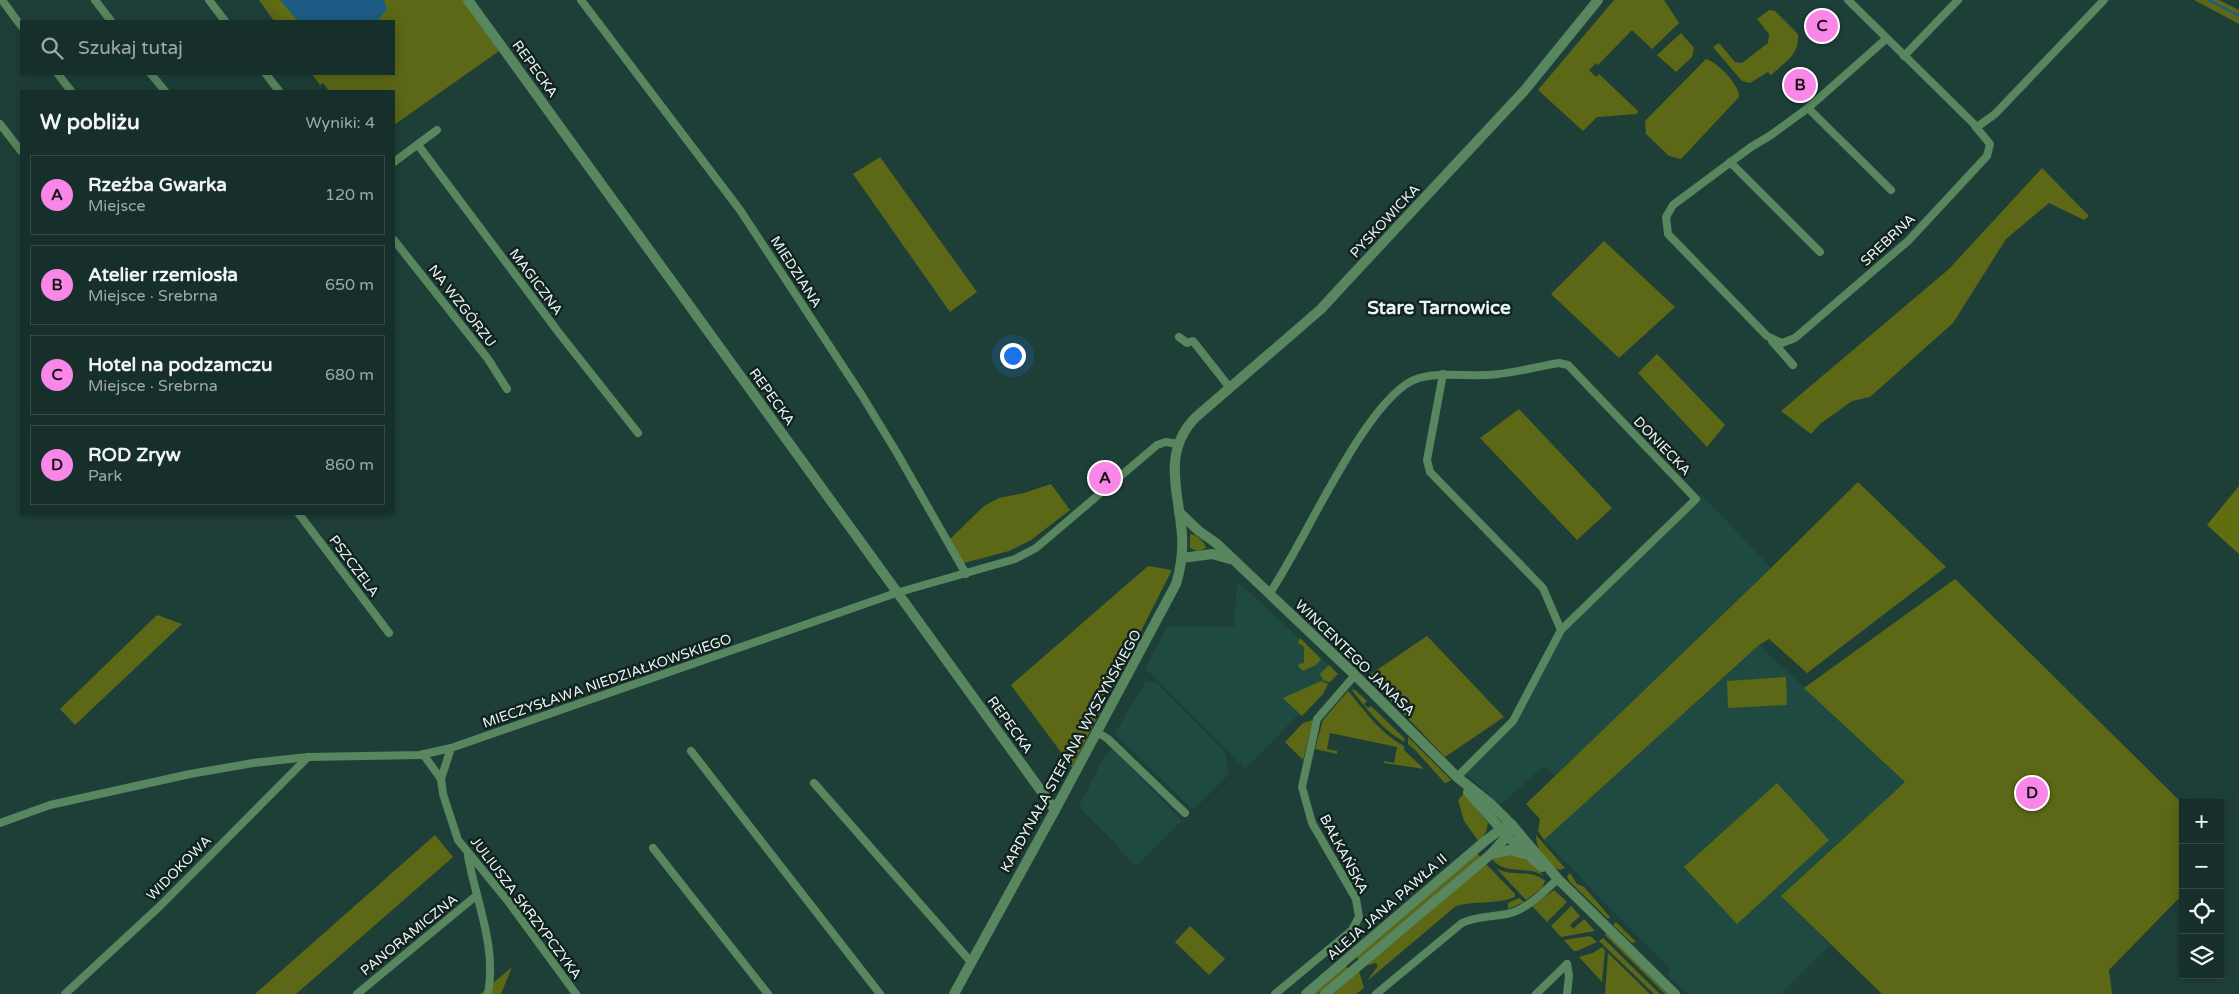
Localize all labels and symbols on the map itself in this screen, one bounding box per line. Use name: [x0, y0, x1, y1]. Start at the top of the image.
pin: C: [1806, 7, 1838, 45]
street label: REPECKA: [509, 37, 561, 101]
pin: B: [1784, 66, 1816, 104]
street label: PYSKOWICKA: [1347, 181, 1423, 261]
street label: SREBRNA: [1857, 210, 1919, 270]
street label: MIEDZIANA: [767, 233, 825, 311]
street label: MAGICZNA: [506, 245, 566, 319]
street label: NA WZGÓRZU: [425, 261, 499, 351]
district label: Stare Tarnowice: [1367, 297, 1511, 319]
your location: [1000, 343, 1026, 369]
street label: REPECKA: [746, 365, 798, 429]
street label: DONIECKA: [1630, 413, 1694, 479]
pin: A: [1089, 459, 1121, 497]
street label: PSZCZELA: [325, 532, 383, 600]
street label: WINCENTEGO JANASA: [1292, 596, 1418, 720]
street label: KARDYNAŁA STEFANA WYSZYŃSKIEGO: [997, 627, 1145, 875]
street label: MIECZYSŁAWA NIEDZIAŁKOWSKIEGO: [480, 630, 734, 732]
street label: REPECKA: [984, 693, 1036, 757]
pin: D: [2016, 774, 2048, 812]
street label: BAŁKAŃSKA: [1316, 811, 1372, 897]
street label: WIDOKOWA: [143, 832, 215, 904]
street label: JULIUSZA SKRZYPCZYKA: [467, 833, 585, 983]
street label: ALEJA JANA PAWŁA II: [1323, 850, 1451, 964]
street label: PANORAMICZNA: [357, 891, 461, 979]

